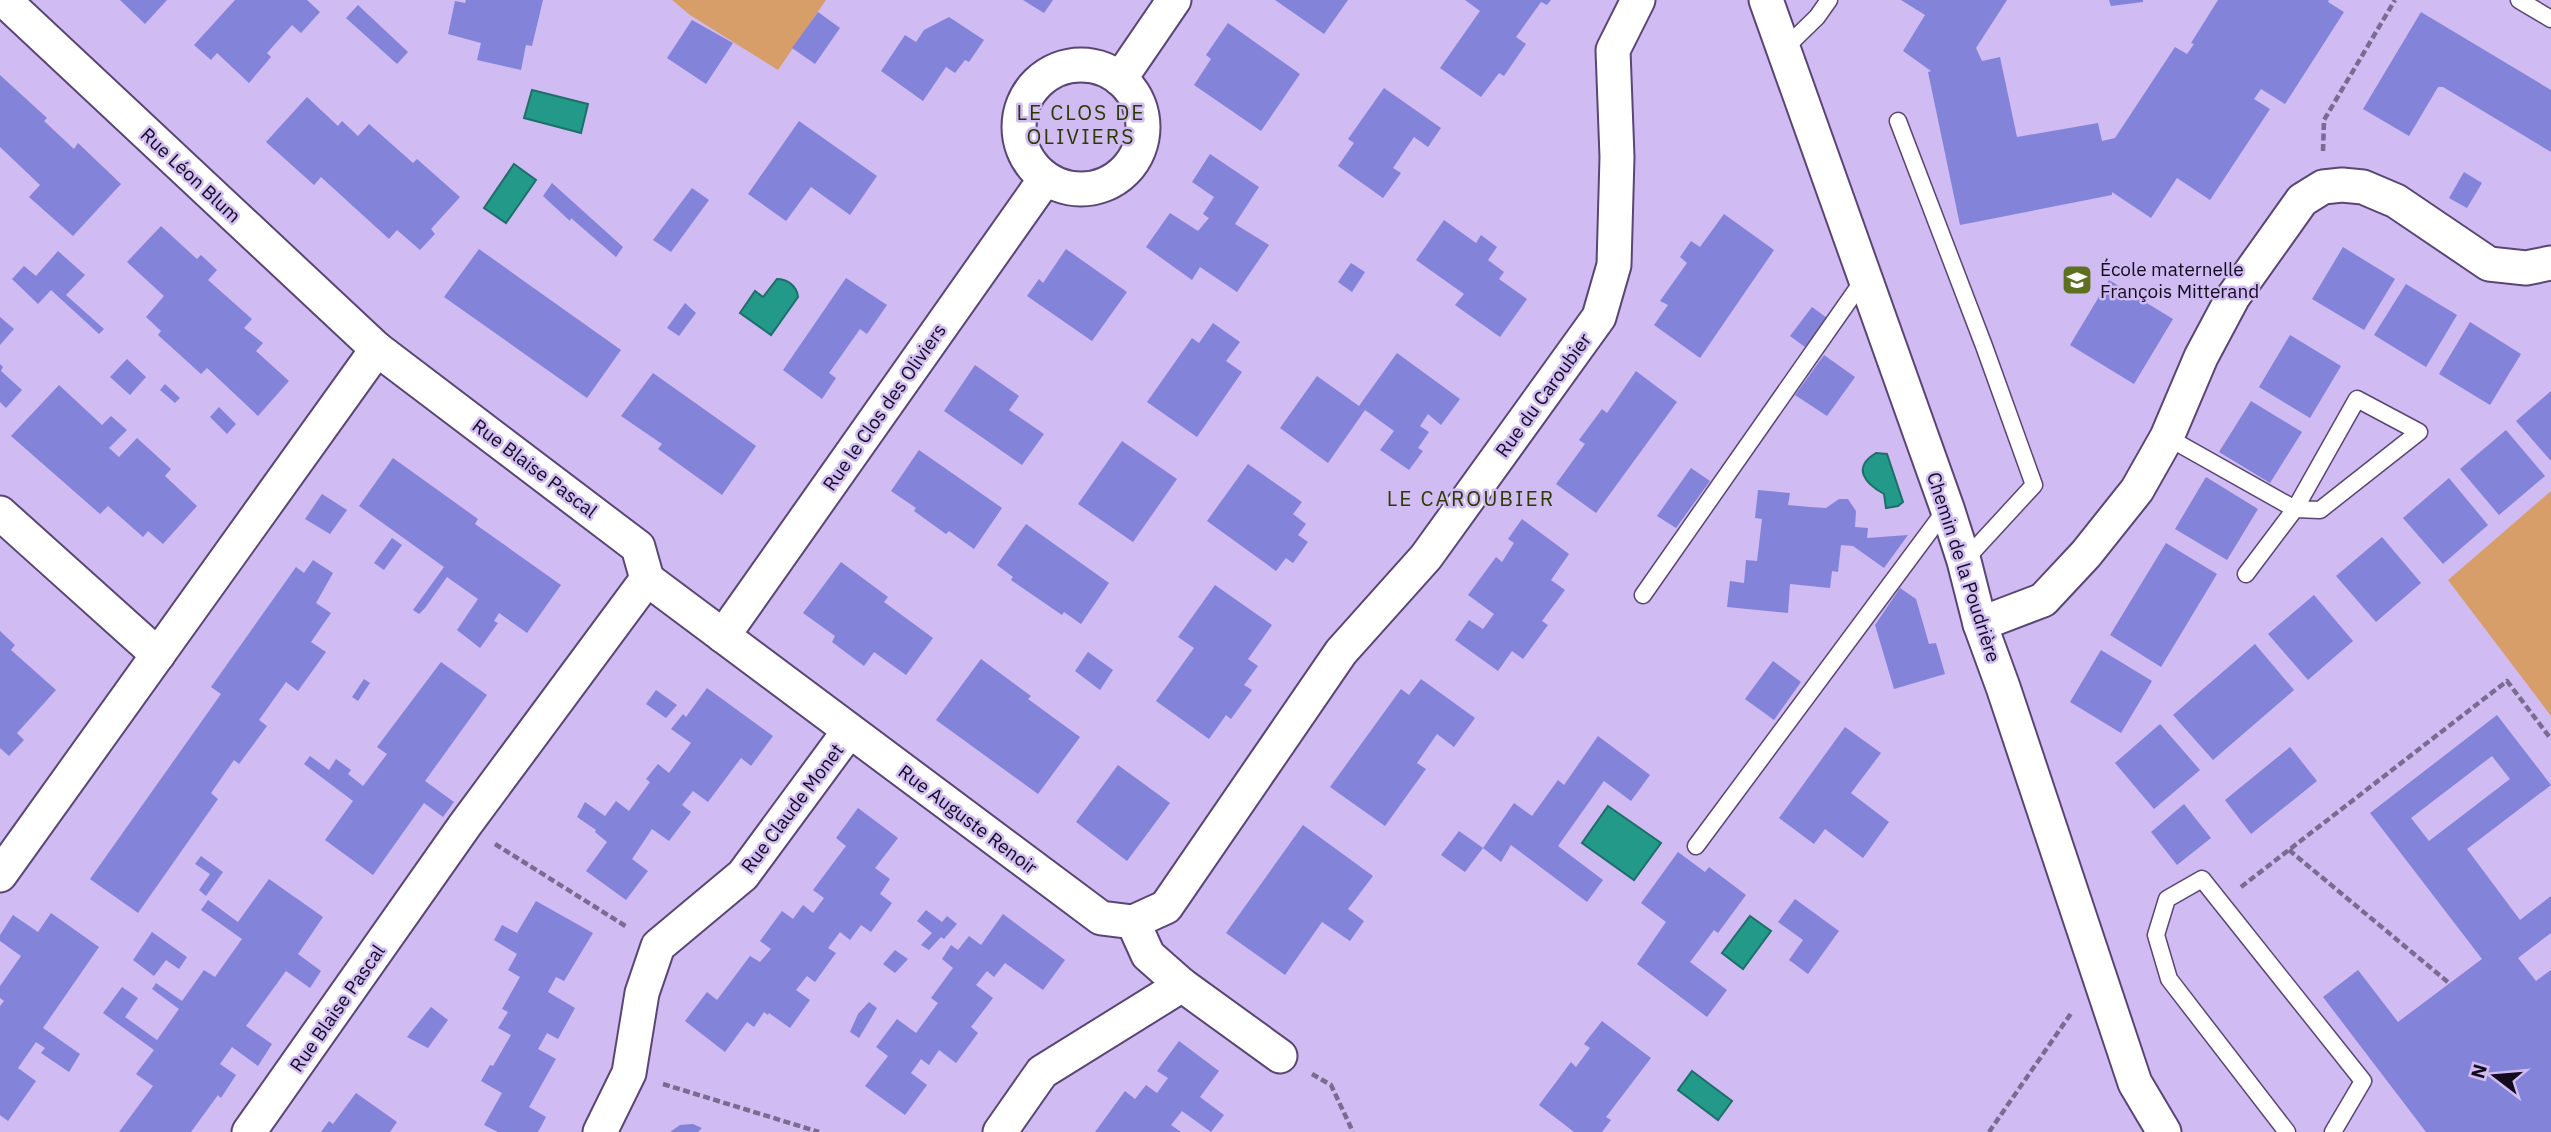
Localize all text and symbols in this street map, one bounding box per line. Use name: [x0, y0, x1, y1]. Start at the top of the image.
district label: LE CLOS DE OLIVIERS: [1016, 98, 1146, 150]
street label: Rue Léon Blum: [136, 122, 246, 228]
place label: École maternelle François Mitterand: [2100, 257, 2259, 303]
school or university icon: École maternelle François Mitterand: [2060, 263, 2094, 297]
street label: Rue le Clos des Oliviers: [817, 319, 951, 495]
street label: Rue du Caroubier: [1490, 328, 1596, 462]
street label: Rue Blaise Pascal: [468, 413, 602, 523]
street label: Chemin de la Poudrière: [1922, 469, 2006, 665]
district label: LE CAROUBIER: [1387, 484, 1555, 512]
street label: Rue Claude Monet: [736, 739, 848, 877]
street label: Rue Auguste Renoir: [894, 759, 1042, 879]
street label: Rue Blaise Pascal: [284, 940, 390, 1076]
north arrow: [2460, 1041, 2530, 1111]
text: N: [2465, 1061, 2492, 1081]

